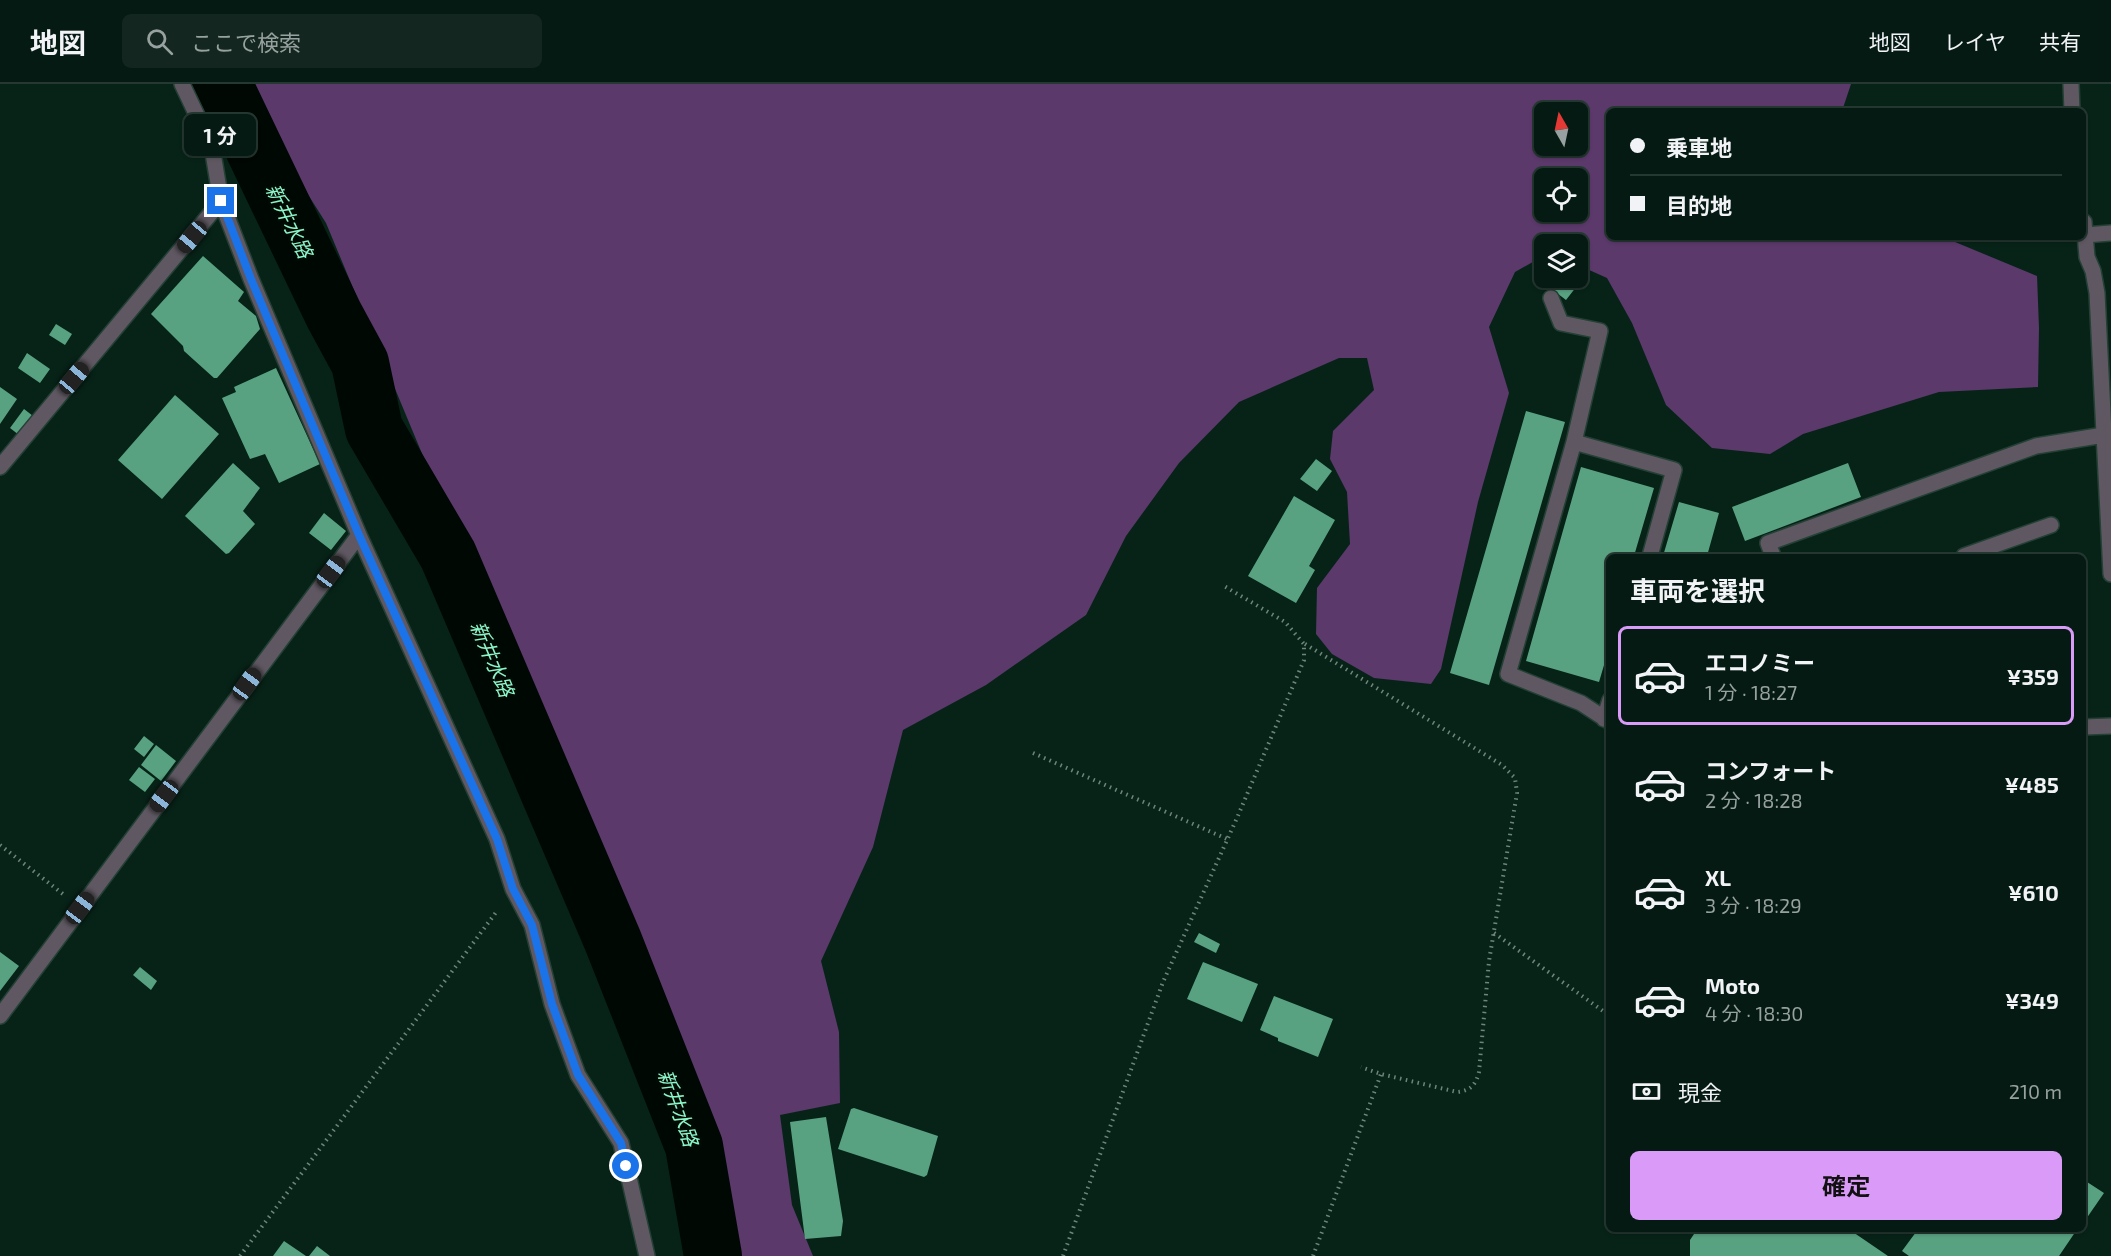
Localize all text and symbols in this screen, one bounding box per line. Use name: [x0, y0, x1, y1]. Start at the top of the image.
search box: [122, 14, 542, 68]
text: 地図: [30, 25, 86, 59]
icon: search: [143, 25, 176, 58]
text: ここで検索: [191, 29, 301, 55]
text: 地図: [1869, 29, 1911, 54]
text: レイヤ: [1944, 29, 2006, 54]
text: 共有: [2039, 29, 2081, 54]
north arrow: [1534, 102, 1588, 156]
map controls: [1534, 102, 1588, 288]
callout: 1 分: [185, 114, 257, 156]
text: 1 分: [204, 123, 236, 147]
text: 乗車地: [1666, 134, 1732, 160]
button: locate: [1534, 168, 1588, 222]
water label: 新井水路: [262, 179, 319, 264]
route end: [207, 187, 234, 214]
text: 目的地: [1666, 192, 1732, 218]
car: [174, 217, 210, 257]
button: layers: [1534, 234, 1588, 288]
car: [56, 358, 92, 398]
car: [313, 552, 349, 592]
text: 車両を選択: [1630, 574, 1765, 606]
water label: 新井水路: [466, 617, 520, 702]
icon: car: [1633, 649, 1687, 703]
text: エコノミー: [1705, 649, 1815, 675]
text: ¥359: [2007, 663, 2059, 689]
car: [229, 664, 265, 704]
text: 1 分 · 18:27: [1705, 680, 1797, 704]
icon: car: [1633, 757, 1687, 811]
text: コンフォート: [1705, 757, 1836, 783]
text: ¥485: [2005, 771, 2059, 797]
car: [146, 776, 182, 816]
text: 2 分 · 18:28: [1705, 788, 1803, 812]
text: XL: [1705, 864, 1731, 890]
icon: car: [1633, 865, 1687, 919]
text: ¥610: [2008, 879, 2059, 905]
car: [62, 888, 98, 928]
text: 3 分 · 18:29: [1705, 893, 1802, 917]
text: Moto: [1705, 972, 1760, 998]
icon: car: [1633, 973, 1687, 1027]
text: ¥349: [2005, 987, 2059, 1013]
text: 4 分 · 18:30: [1705, 1001, 1803, 1025]
water label: 新井水路: [654, 1066, 705, 1151]
icon: cash: [1630, 1075, 1663, 1108]
text: 現金: [1678, 1079, 1722, 1105]
text: 210 m: [2009, 1079, 2062, 1103]
button: 確定: [1630, 1151, 2062, 1220]
route start: [612, 1152, 639, 1179]

